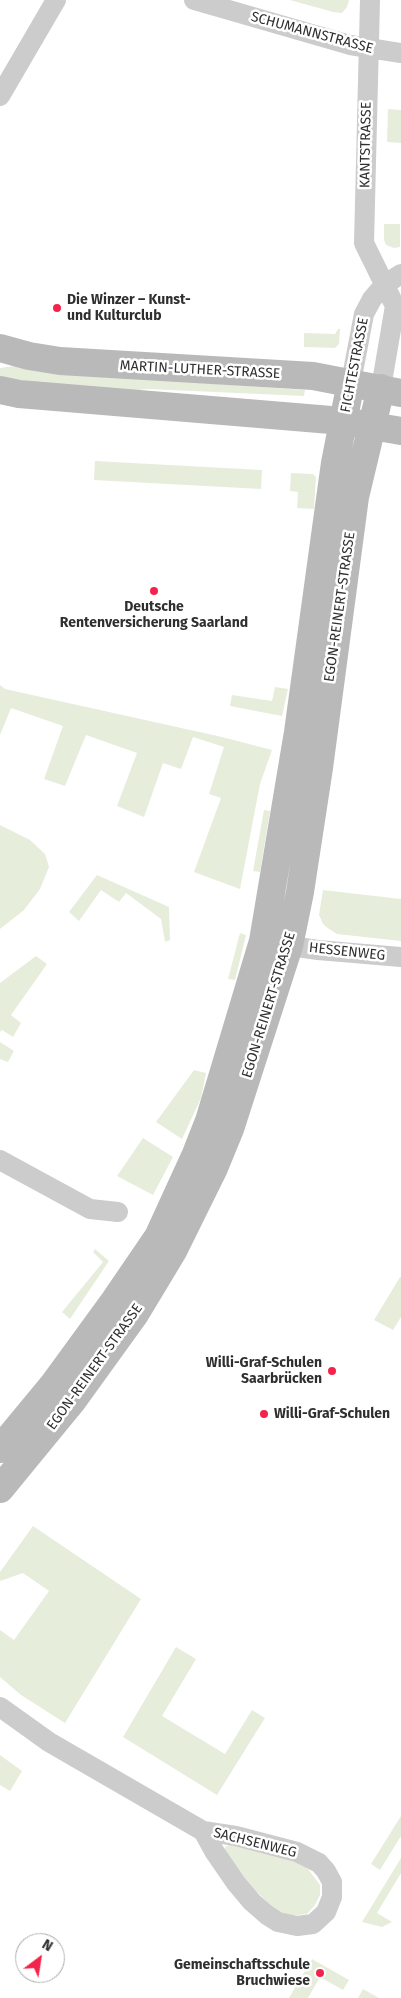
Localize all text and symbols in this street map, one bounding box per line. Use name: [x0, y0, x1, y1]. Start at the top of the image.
street label: SCHUMANNSTRASSE: [249, 9, 375, 57]
street label: KANTSTRASSE: [357, 102, 375, 188]
place label: Die Winzer – Kunst- und Kulturclub: [67, 292, 191, 324]
marker: Die Winzer – Kunst- und Kulturclub: [51, 302, 63, 314]
street label: FICHTESTRASSE: [338, 316, 372, 414]
street label: MARTIN-LUTHER-STRASSE: [119, 357, 281, 383]
street label: EGON-REINERT-STRASSE: [321, 531, 359, 683]
marker: Deutsche Rentenversicherung Saarland: [148, 585, 160, 597]
place label: Deutsche Rentenversicherung Saarland: [60, 599, 248, 632]
street label: EGON-REINERT-STRASSE: [239, 930, 299, 1080]
street label: HESSENWEG: [308, 940, 386, 964]
street label: EGON-REINERT-STRASSE: [44, 1301, 146, 1433]
place label: Willi-Graf-Schulen Saarbrücken: [206, 1355, 322, 1388]
marker: Willi-Graf-Schulen Saarbrücken: [326, 1365, 338, 1377]
place label: Willi-Graf-Schulen: [274, 1406, 390, 1422]
marker: Willi-Graf-Schulen: [258, 1408, 270, 1420]
street label: SACHSENWEG: [212, 1825, 298, 1861]
north arrow: [15, 1933, 65, 1983]
text: N: [39, 1936, 56, 1955]
place label: Gemeinschaftsschule Bruchwiese: [174, 1957, 310, 1990]
marker: Gemeinschaftsschule Bruchwiese: [314, 1967, 326, 1979]

